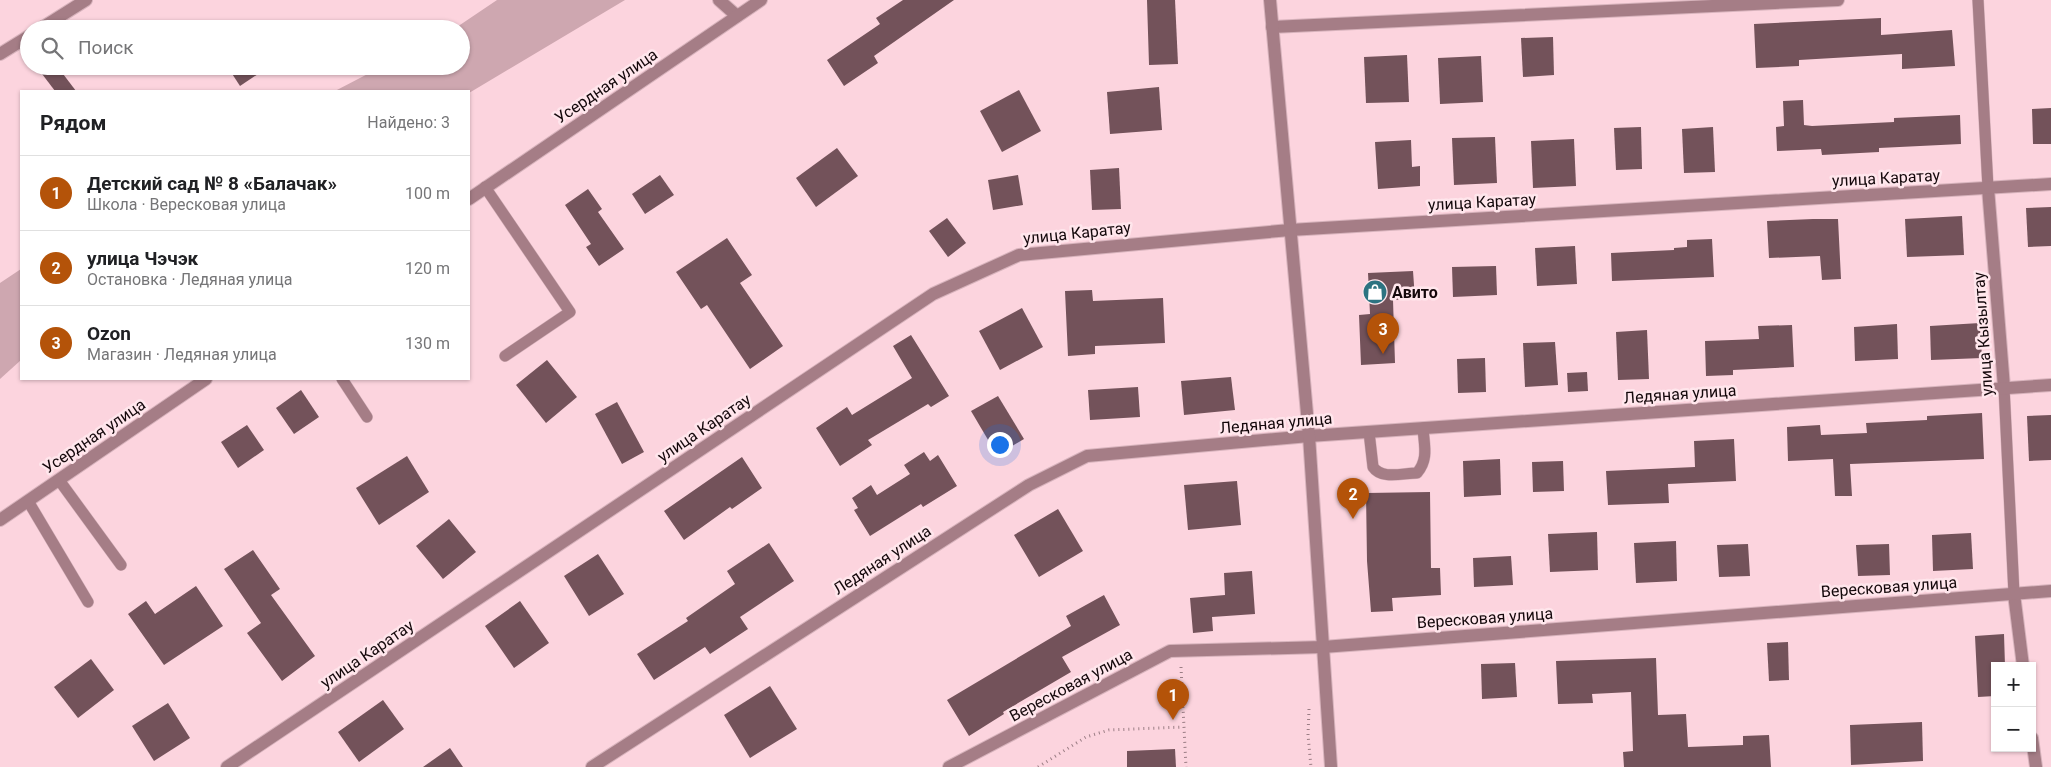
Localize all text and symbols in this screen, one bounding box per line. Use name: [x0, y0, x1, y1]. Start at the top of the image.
search box: [20, 20, 470, 75]
icon: search: [38, 34, 66, 62]
text: Поиск: [78, 36, 134, 59]
street label: Усердная улица: [551, 45, 661, 127]
text: Рядом: [40, 111, 106, 135]
text: Найдено: 3: [367, 113, 450, 132]
street label: улица Каратау: [1831, 166, 1941, 190]
text: Детский сад № 8 «Балачак»: [87, 172, 337, 195]
text: 1: [51, 184, 61, 203]
text: 100 m: [405, 184, 450, 203]
street label: улица Каратау: [1427, 190, 1537, 214]
text: Школа · Вересковая улица: [87, 195, 286, 214]
street label: улица Каратау: [1022, 218, 1132, 248]
text: улица Чэчэк: [87, 247, 198, 270]
text: 2: [51, 259, 61, 278]
text: 120 m: [405, 259, 450, 278]
text: Остановка · Ледяная улица: [87, 270, 292, 289]
street label: улица Кызылтау: [1969, 271, 1997, 397]
shop icon: Авито: [1362, 279, 1388, 305]
place label: Авито: [1392, 283, 1438, 302]
pin: 3: [1367, 313, 1399, 354]
text: Ozon: [87, 322, 131, 345]
text: 3: [51, 334, 61, 353]
text: 130 m: [405, 334, 450, 353]
text: Магазин · Ледяная улица: [87, 345, 277, 364]
street label: Ледяная улица: [1623, 381, 1737, 407]
street label: улица Каратау: [654, 390, 755, 466]
street label: Усердная улица: [39, 395, 149, 477]
street label: Ледяная улица: [1219, 409, 1333, 437]
your location: [987, 432, 1013, 458]
pin: 2: [1337, 478, 1369, 519]
street label: Ледяная улица: [830, 521, 934, 599]
street label: Вересковая улица: [1820, 573, 1958, 601]
street label: Вересковая улица: [1416, 604, 1554, 632]
street label: улица Каратау: [317, 616, 418, 692]
street label: Вересковая улица: [1006, 645, 1136, 725]
map controls: [1991, 662, 2036, 752]
button: +: [1991, 662, 2036, 707]
pin: 1: [1157, 679, 1189, 720]
button: −: [1991, 707, 2036, 752]

